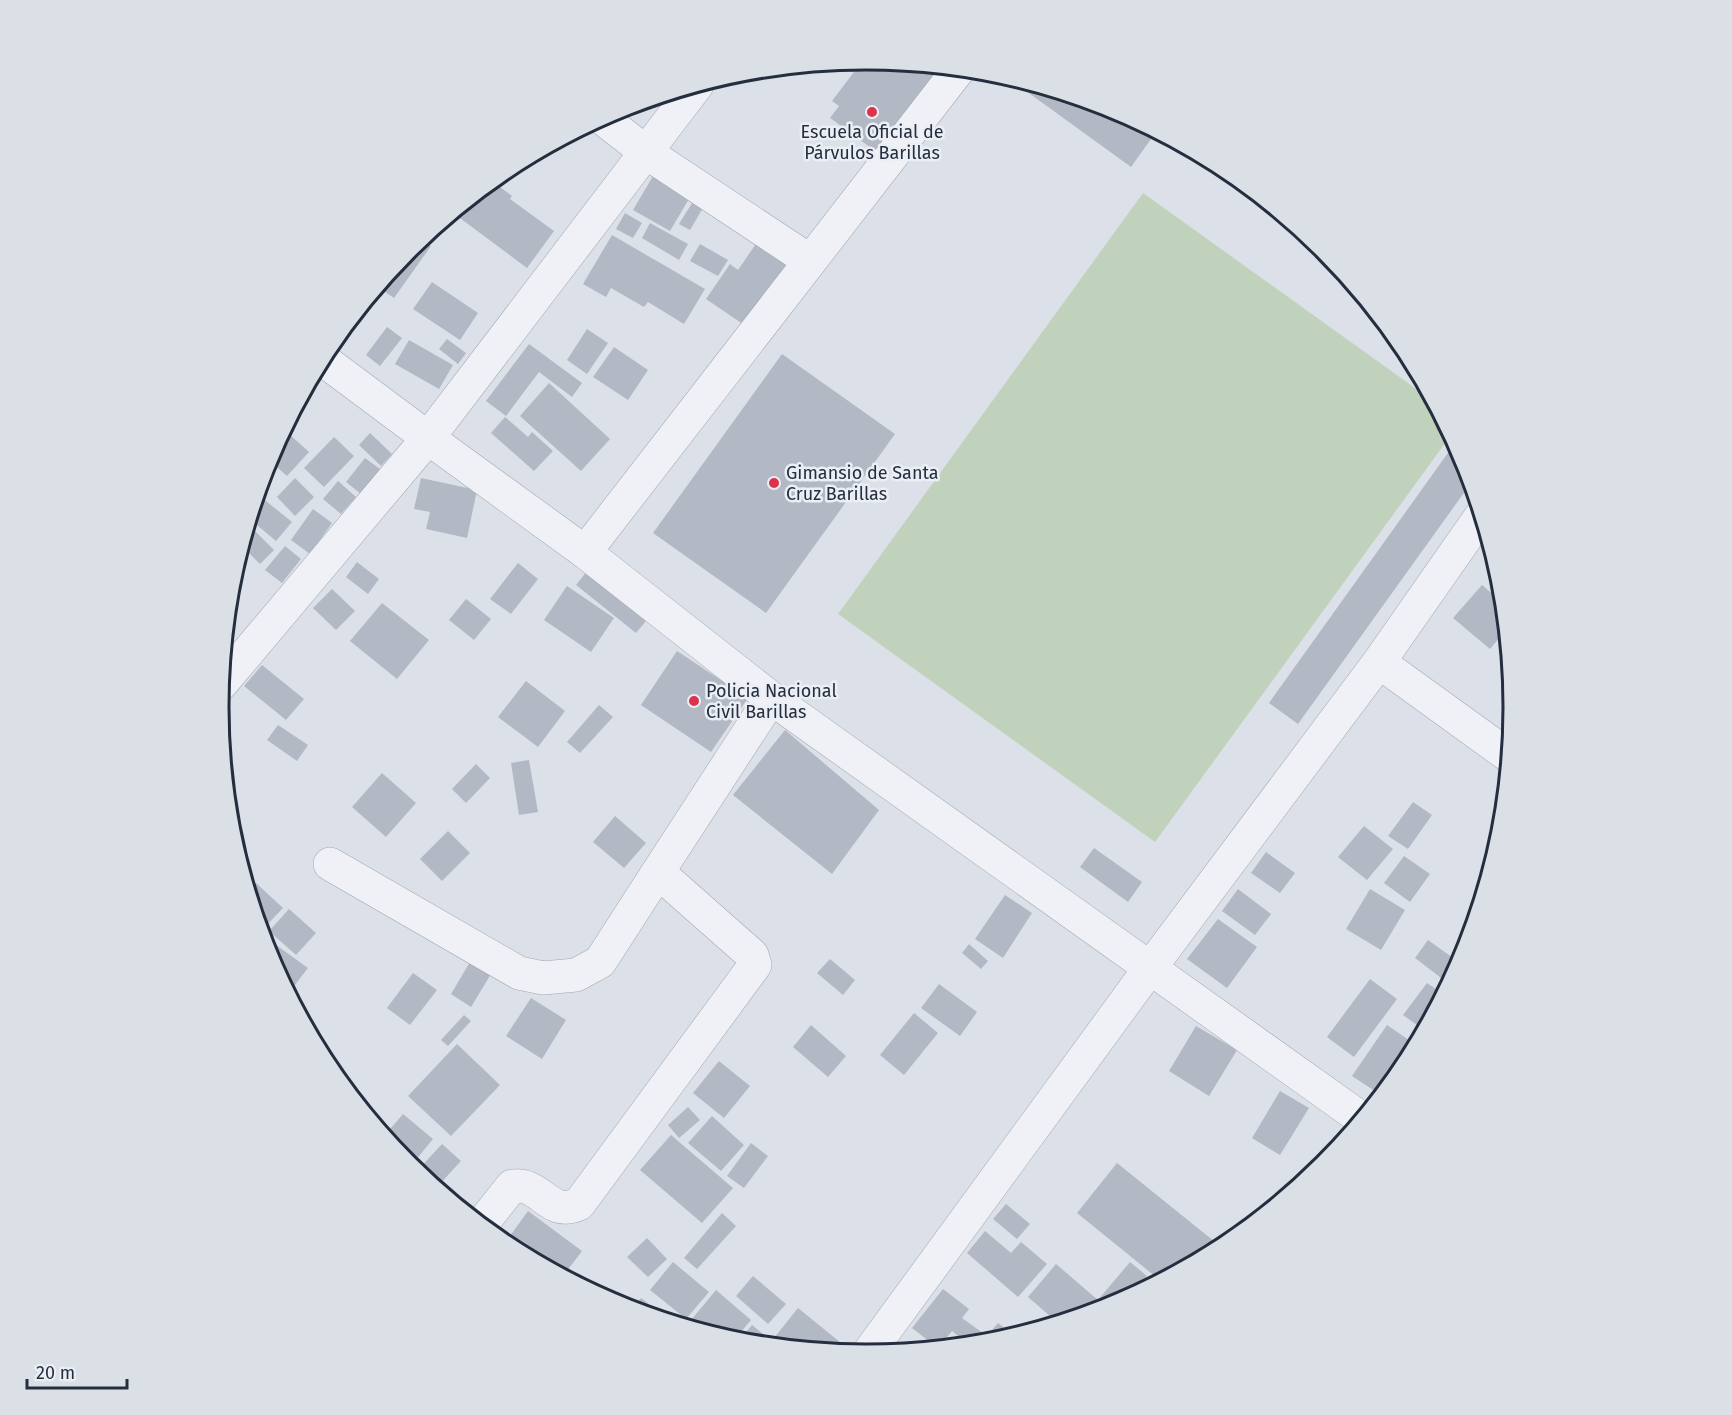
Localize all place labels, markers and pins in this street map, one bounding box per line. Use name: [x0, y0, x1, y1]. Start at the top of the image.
marker: Escuela Oficial de Párvulos Barillas: [865, 105, 879, 119]
place label: Escuela Oficial de Párvulos Barillas: [800, 121, 944, 164]
place label: Gimansio de Santa Cruz Barillas: [786, 462, 939, 505]
marker: Gimansio de Santa Cruz Barillas: [767, 476, 781, 490]
place label: Policia Nacional Civil Barillas: [706, 680, 837, 723]
marker: Policia Nacional Civil Barillas: [687, 694, 701, 708]

